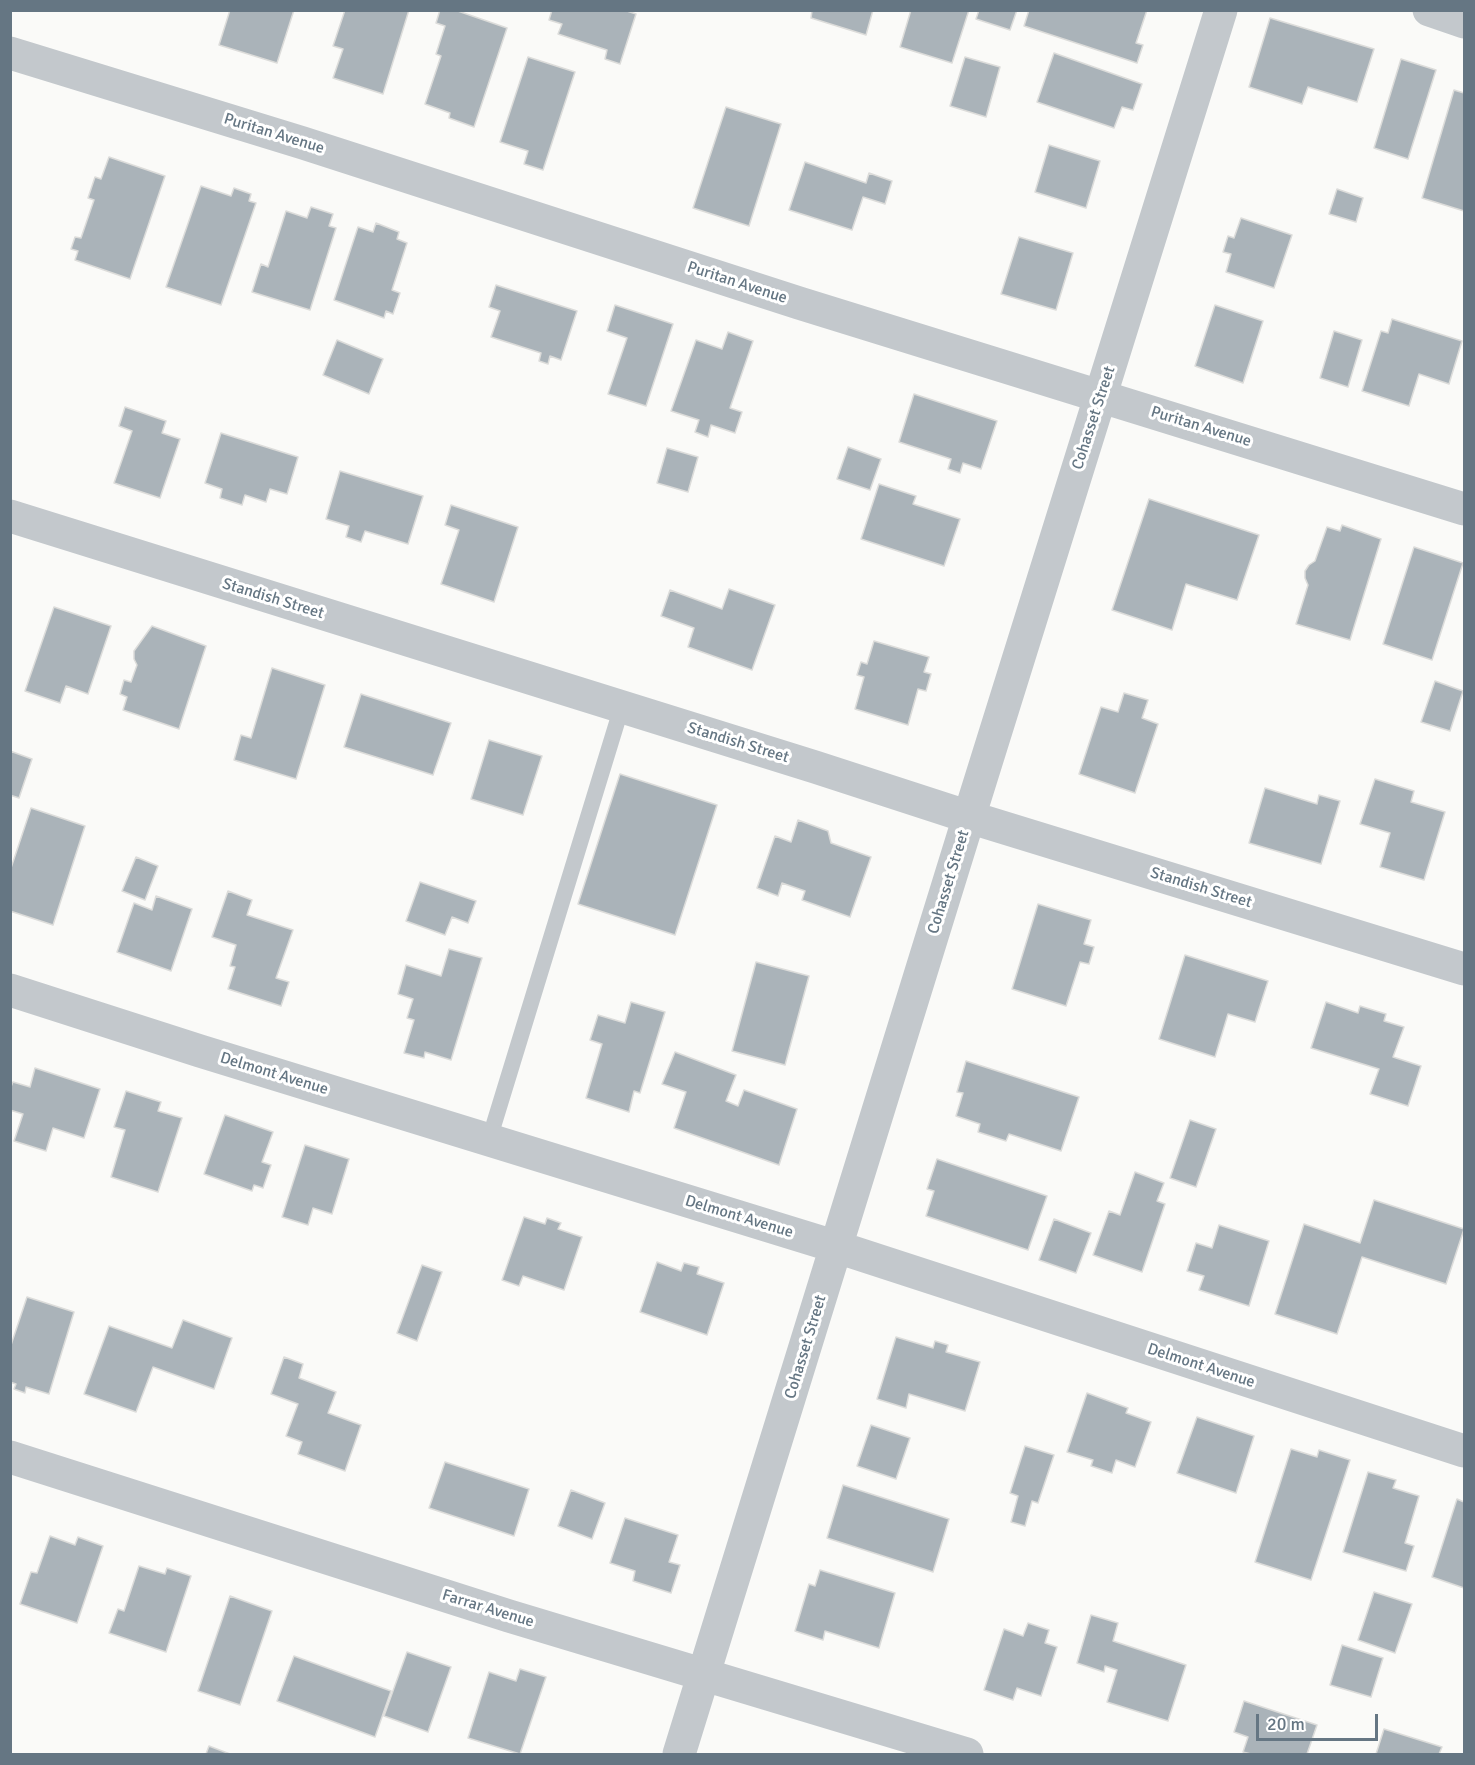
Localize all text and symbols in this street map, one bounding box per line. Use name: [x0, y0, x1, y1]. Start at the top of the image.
street label: Puritan Avenue: [221, 110, 327, 158]
street label: Puritan Avenue: [685, 258, 789, 308]
street label: Cohasset Street: [1068, 364, 1120, 472]
street label: Puritan Avenue: [1148, 403, 1254, 451]
street label: Standish Street: [220, 574, 326, 624]
street label: Standish Street: [685, 718, 791, 768]
street label: Cohasset Street: [924, 828, 974, 936]
street label: Standish Street: [1148, 863, 1254, 913]
street label: Delmont Avenue: [218, 1048, 330, 1100]
street label: Delmont Avenue: [683, 1191, 795, 1243]
street label: Cohasset Street: [781, 1293, 831, 1401]
street label: Delmont Avenue: [1145, 1340, 1257, 1392]
street label: Farrar Avenue: [440, 1586, 536, 1632]
scale bar: [1259, 1702, 1380, 1740]
text: 20 m: [1267, 1713, 1305, 1735]

